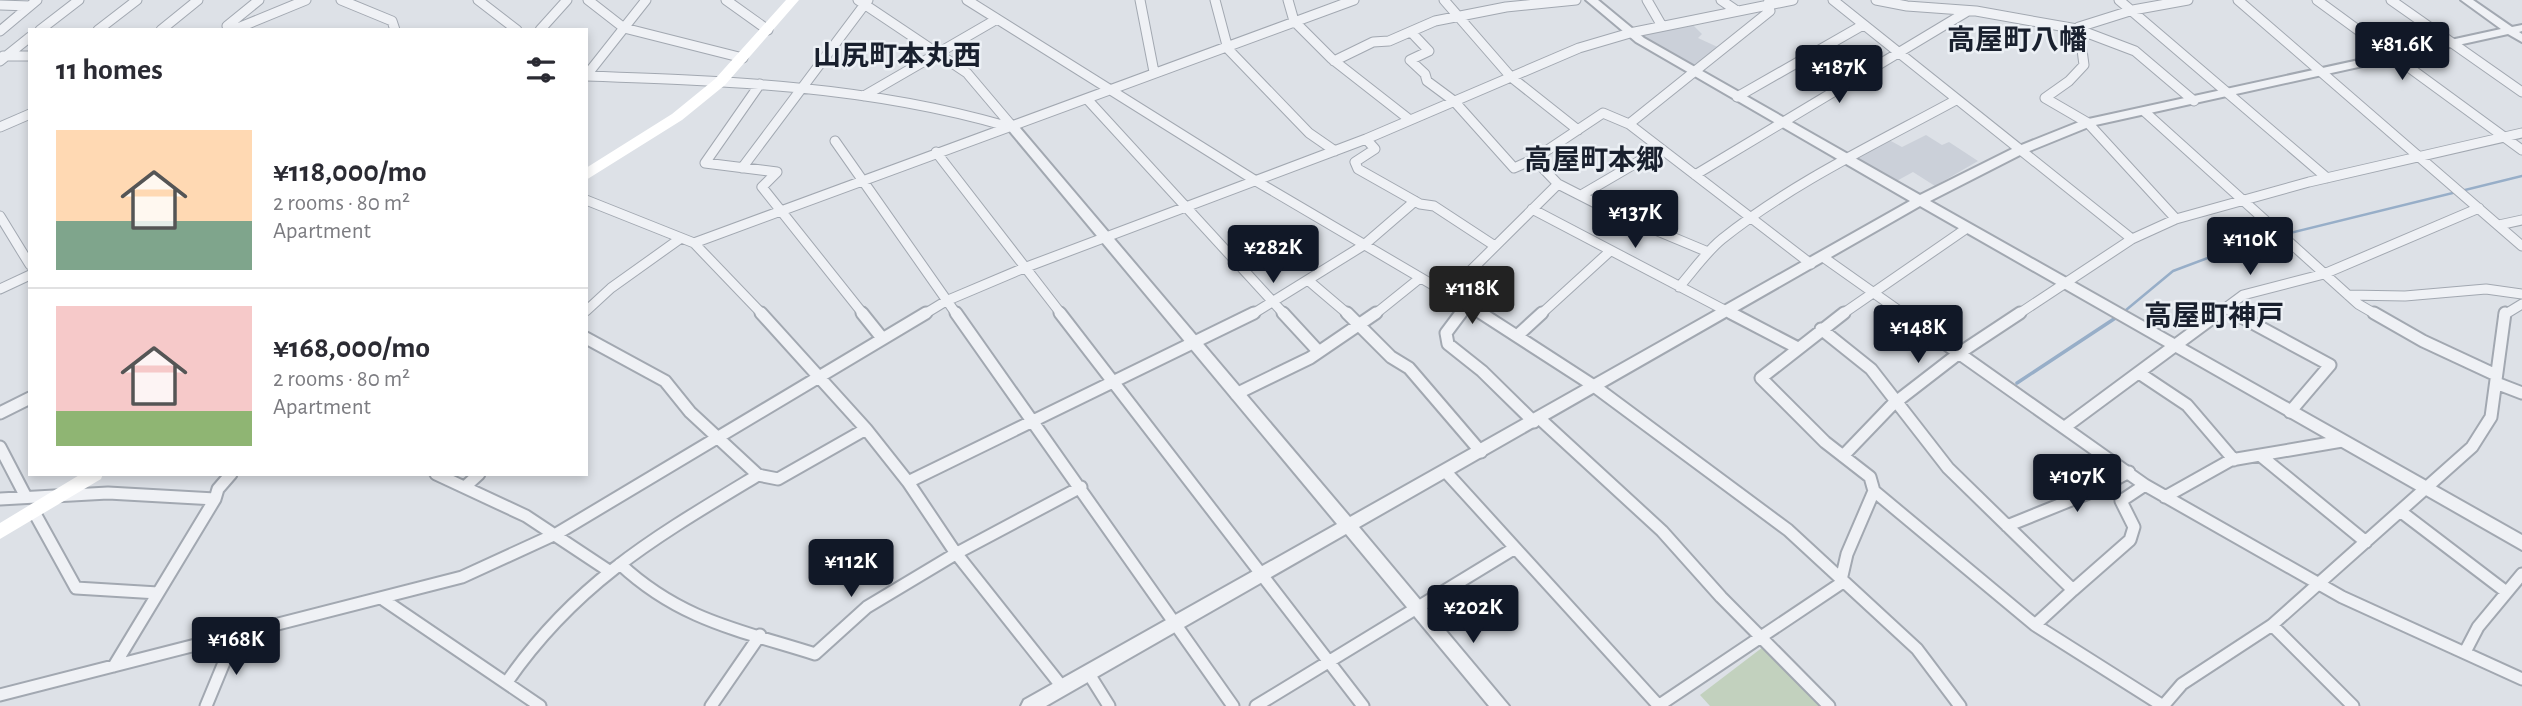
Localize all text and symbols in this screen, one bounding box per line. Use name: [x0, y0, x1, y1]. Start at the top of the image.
pin: ¥81.6K: [2345, 22, 2459, 82]
district label: 高屋町八幡: [1947, 25, 2087, 55]
text: ¥81.6K: [2371, 33, 2433, 56]
district label: 山尻町本丸西: [813, 41, 981, 71]
pin: ¥187K: [1790, 46, 1888, 105]
icon: filters: [522, 51, 560, 89]
text: 11 homes: [56, 55, 163, 85]
text: ¥187K: [1811, 56, 1867, 79]
district label: 高屋町本郷: [1524, 145, 1664, 175]
text: ¥118,000/mo: [273, 157, 426, 187]
icon: home: [112, 158, 196, 242]
pin: ¥137K: [1586, 190, 1684, 250]
text: 2 rooms · 80 m²: [273, 192, 410, 215]
text: ¥137K: [1608, 201, 1662, 224]
pin: ¥110K: [2201, 218, 2299, 277]
text: Apartment: [273, 220, 371, 243]
pin: ¥282K: [1224, 226, 1322, 285]
text: ¥110K: [2223, 228, 2277, 251]
text: ¥282K: [1244, 236, 1302, 259]
pin: ¥118K: [1423, 266, 1521, 326]
text: ¥118K: [1445, 277, 1499, 300]
district label: 高屋町神戸: [2144, 301, 2284, 331]
pin: ¥148K: [1869, 306, 1967, 365]
text: ¥148K: [1890, 316, 1946, 339]
text: ¥168,000/mo: [273, 333, 430, 363]
icon: home: [112, 334, 196, 418]
text: 2 rooms · 80 m²: [273, 368, 410, 391]
text: Apartment: [273, 396, 371, 419]
pin: ¥107K: [2028, 454, 2126, 514]
text: ¥107K: [2049, 465, 2105, 488]
pin: ¥112K: [802, 540, 900, 599]
text: ¥112K: [825, 550, 877, 573]
pin: ¥202K: [1424, 586, 1522, 645]
text: ¥202K: [1443, 596, 1503, 619]
pin: ¥168K: [187, 618, 285, 677]
text: ¥168K: [208, 628, 264, 651]

